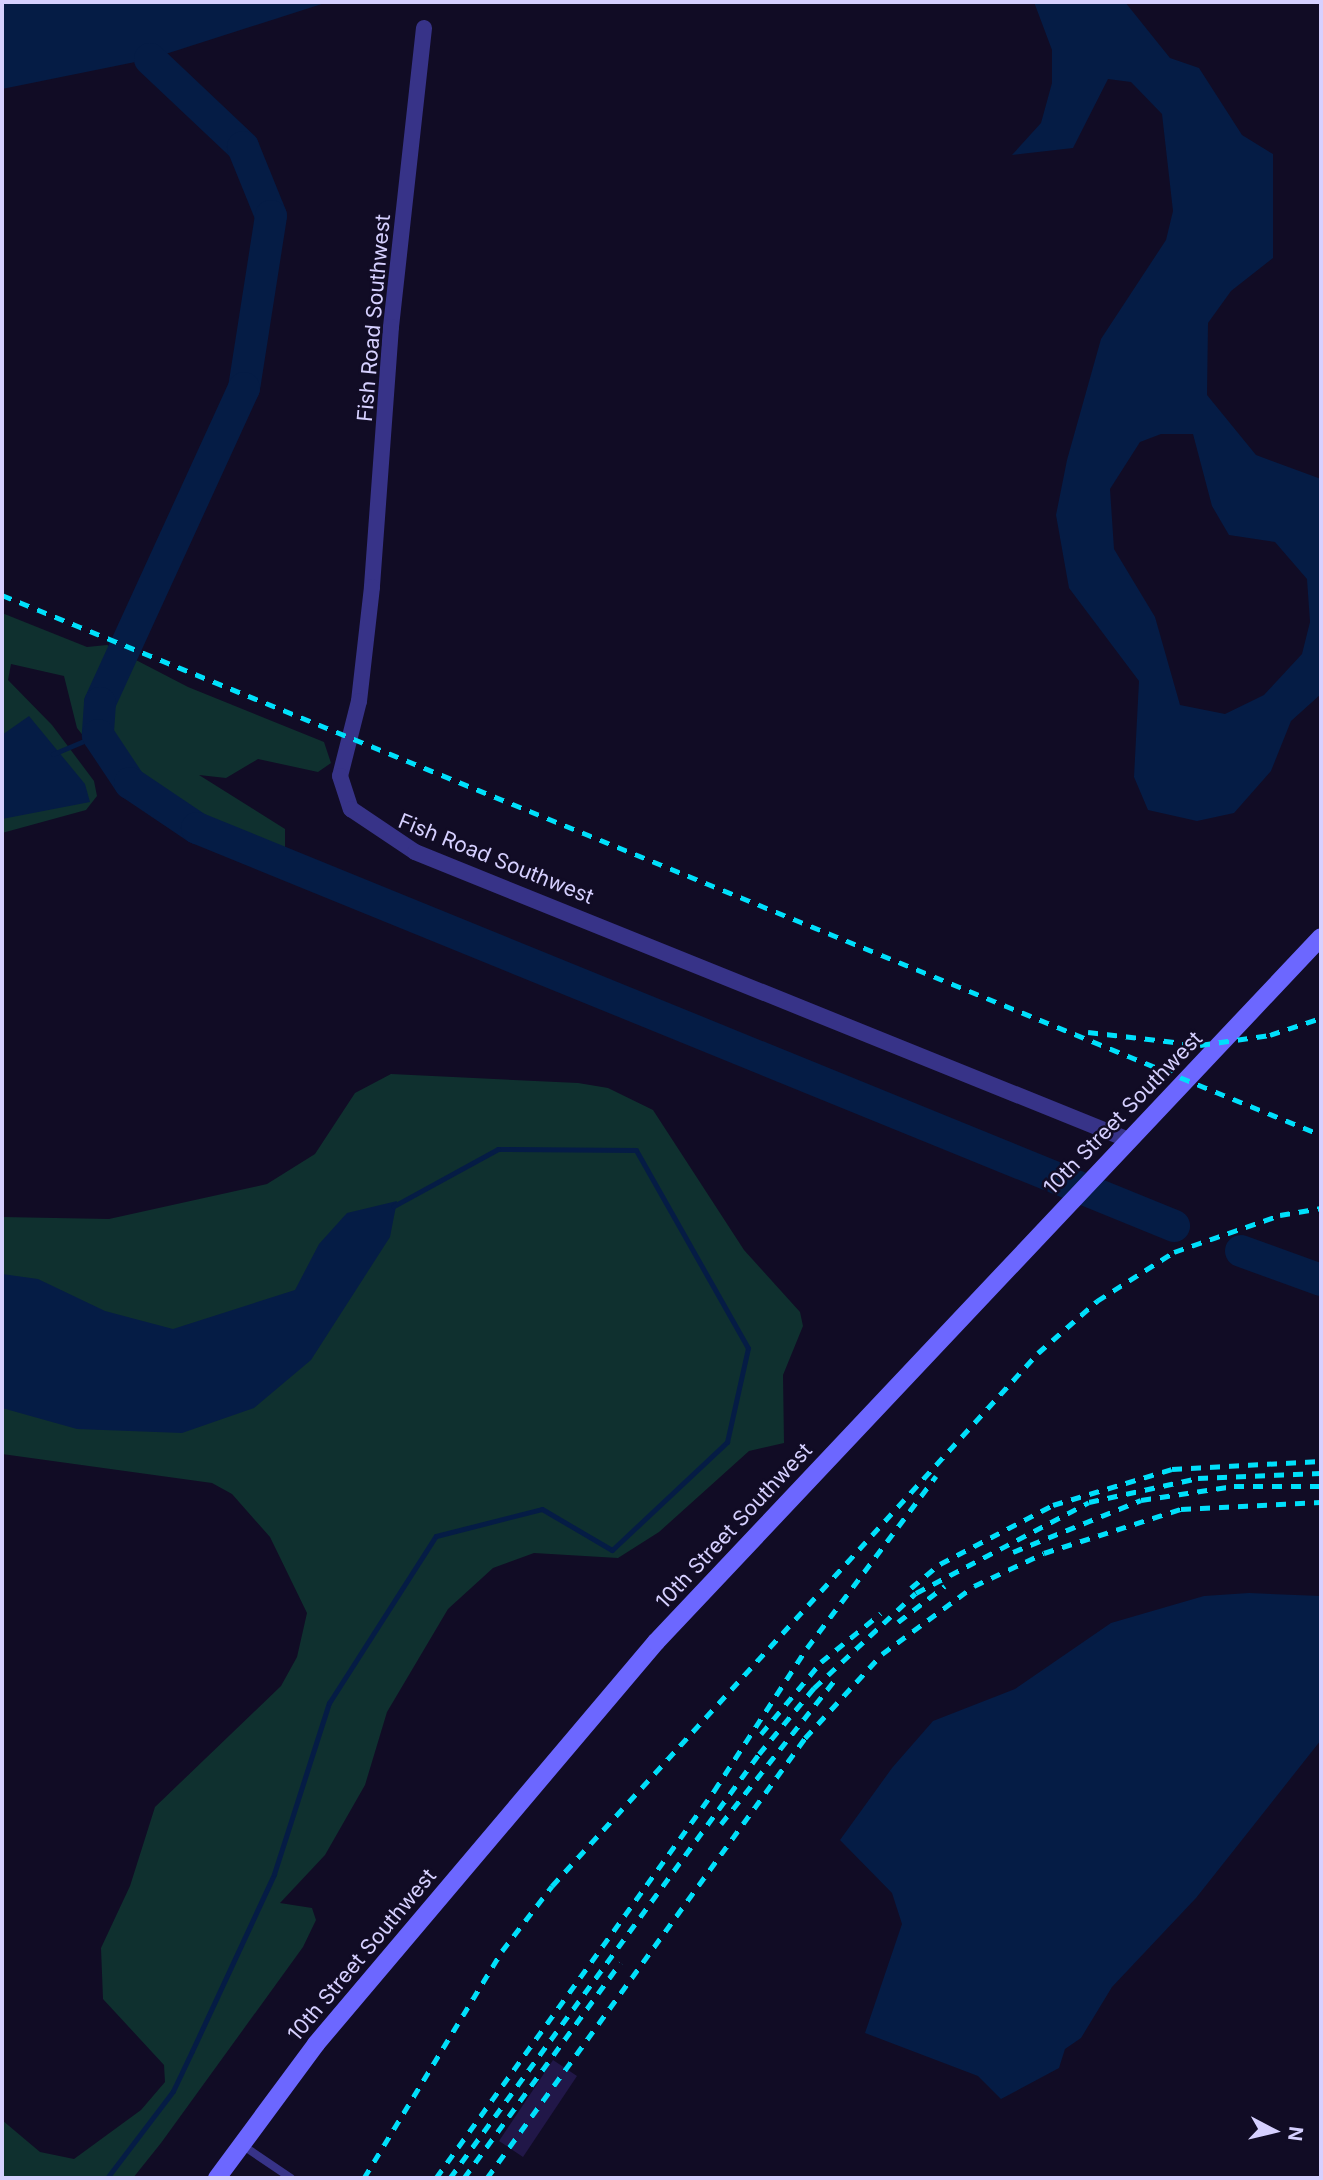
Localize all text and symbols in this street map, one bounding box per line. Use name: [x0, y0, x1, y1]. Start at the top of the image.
street label: Fish Road Southwest: [352, 213, 396, 423]
street label: Fish Road Southwest: [395, 808, 597, 910]
street label: 10th Street Southwest: [1038, 1026, 1208, 1200]
street label: 10th Street Southwest: [651, 1438, 817, 1614]
street label: 10th Street Southwest: [283, 1864, 441, 2046]
north arrow: [1239, 2096, 1309, 2166]
text: N: [1283, 2125, 1308, 2142]

